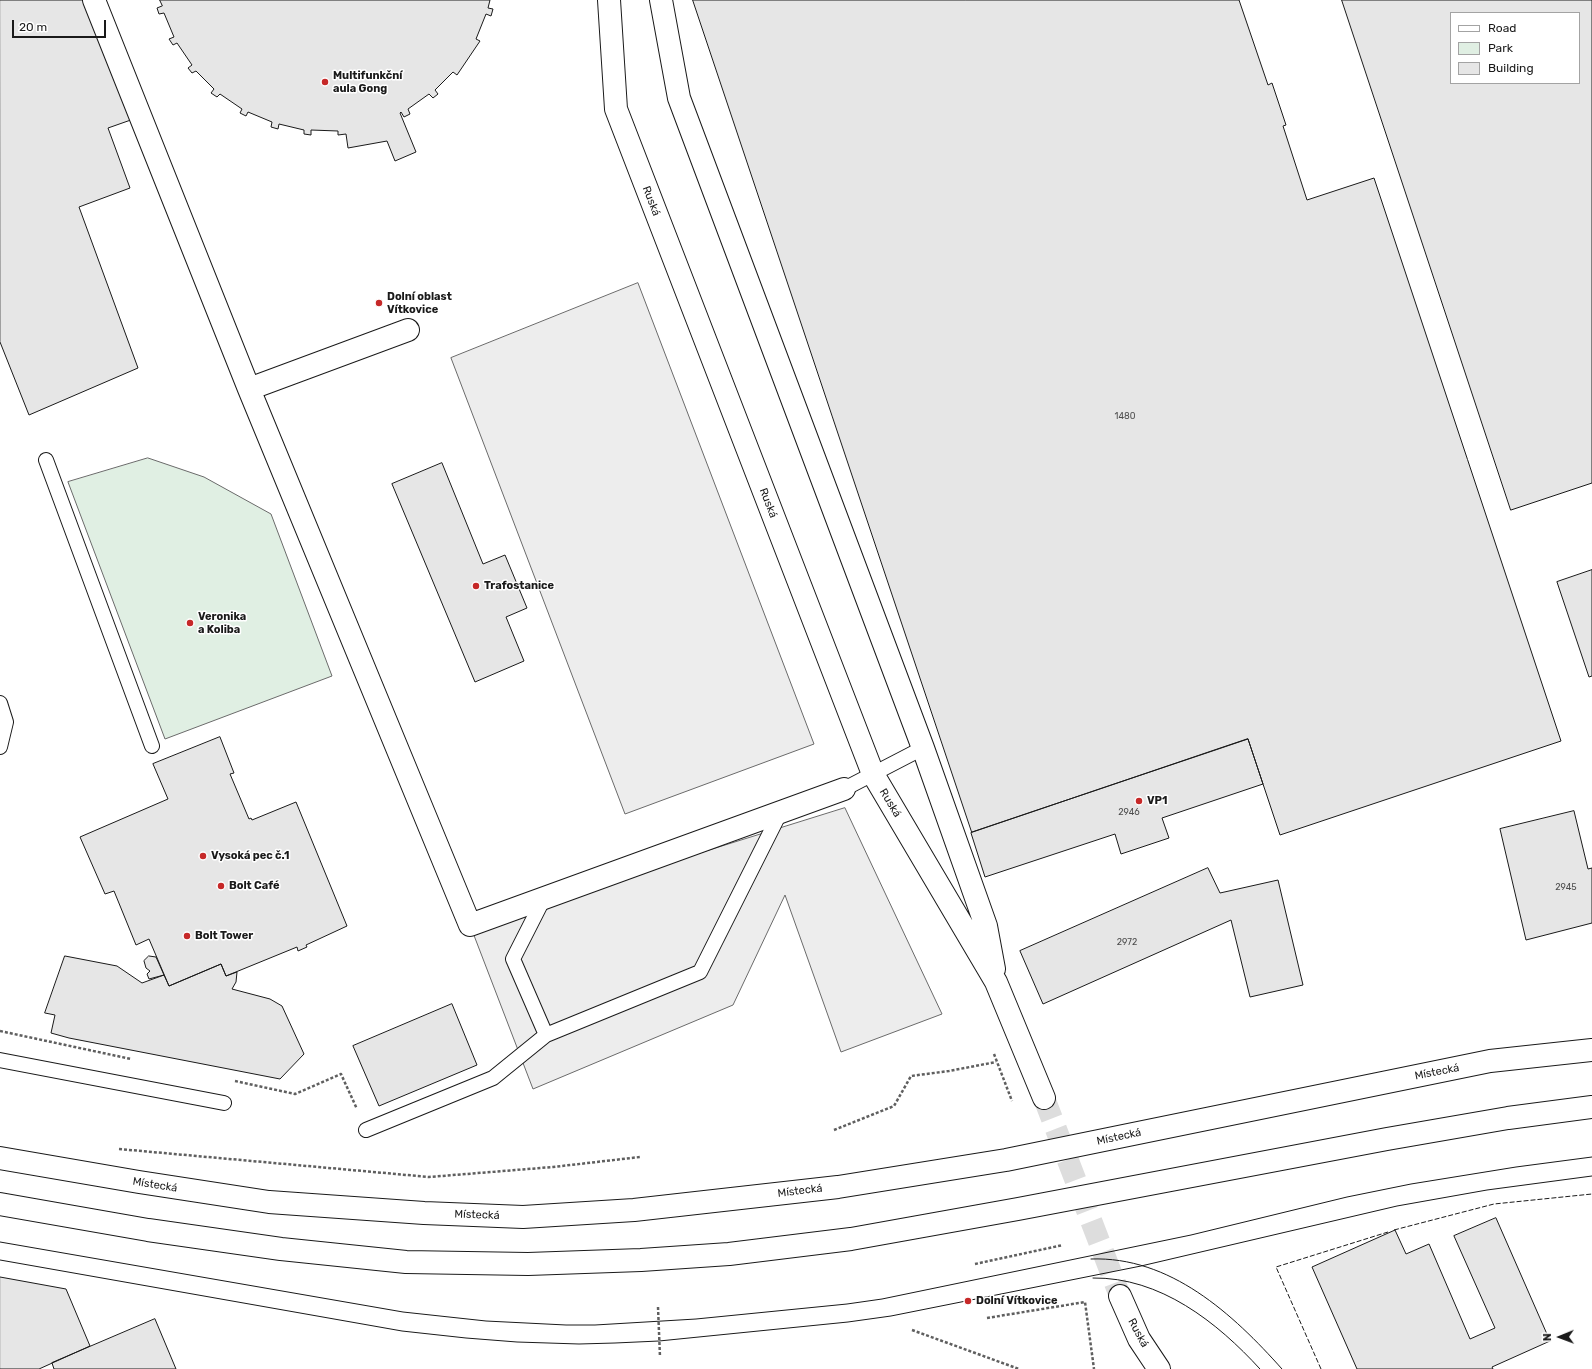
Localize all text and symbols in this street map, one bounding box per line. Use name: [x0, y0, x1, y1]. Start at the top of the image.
scale bar: [14, 12, 108, 38]
legend: [1450, 12, 1580, 84]
text: 20 m: [19, 20, 47, 34]
text: Road: [1488, 21, 1516, 35]
text: Park: [1488, 41, 1513, 55]
text: Building: [1488, 61, 1534, 75]
place label: Multifunkční aula Gong: [333, 69, 402, 95]
marker: Multifunkční aula Gong: [320, 77, 330, 87]
street label: Ruská: [639, 184, 663, 218]
place label: Dolní oblast Vítkovice: [387, 290, 452, 316]
marker: Dolní oblast Vítkovice: [374, 298, 384, 308]
house number: 1480: [1115, 411, 1135, 421]
street label: Ruská: [756, 486, 780, 520]
place label: Trafostanice: [484, 579, 554, 593]
marker: Trafostanice: [471, 581, 481, 591]
place label: Veronika a Koliba: [198, 610, 246, 636]
marker: Veronika a Koliba: [185, 618, 195, 628]
street label: Ruská: [876, 786, 904, 820]
place label: VP1: [1147, 794, 1168, 808]
marker: VP1: [1134, 796, 1144, 806]
house number: 2946: [1118, 807, 1140, 817]
place label: Vysoká pec č.1: [211, 849, 289, 863]
marker: Vysoká pec č.1: [198, 851, 208, 861]
place label: Bolt Café: [229, 879, 280, 893]
marker: Bolt Café: [216, 881, 226, 891]
house number: 2945: [1555, 882, 1577, 892]
place label: Bolt Tower: [195, 929, 253, 943]
marker: Bolt Tower: [182, 931, 192, 941]
house number: 2972: [1117, 937, 1137, 947]
street label: Místecká: [1414, 1061, 1460, 1083]
street label: Místecká: [1096, 1126, 1142, 1148]
street label: Místecká: [132, 1175, 178, 1195]
street label: Místecká: [777, 1182, 823, 1200]
street label: Místecká: [454, 1208, 500, 1222]
place label: Dolní Vítkovice: [976, 1294, 1057, 1308]
marker: Dolní Vítkovice: [963, 1296, 973, 1306]
street label: Ruská: [1125, 1316, 1151, 1350]
north arrow: [1540, 1317, 1580, 1357]
text: N: [1541, 1333, 1554, 1341]

